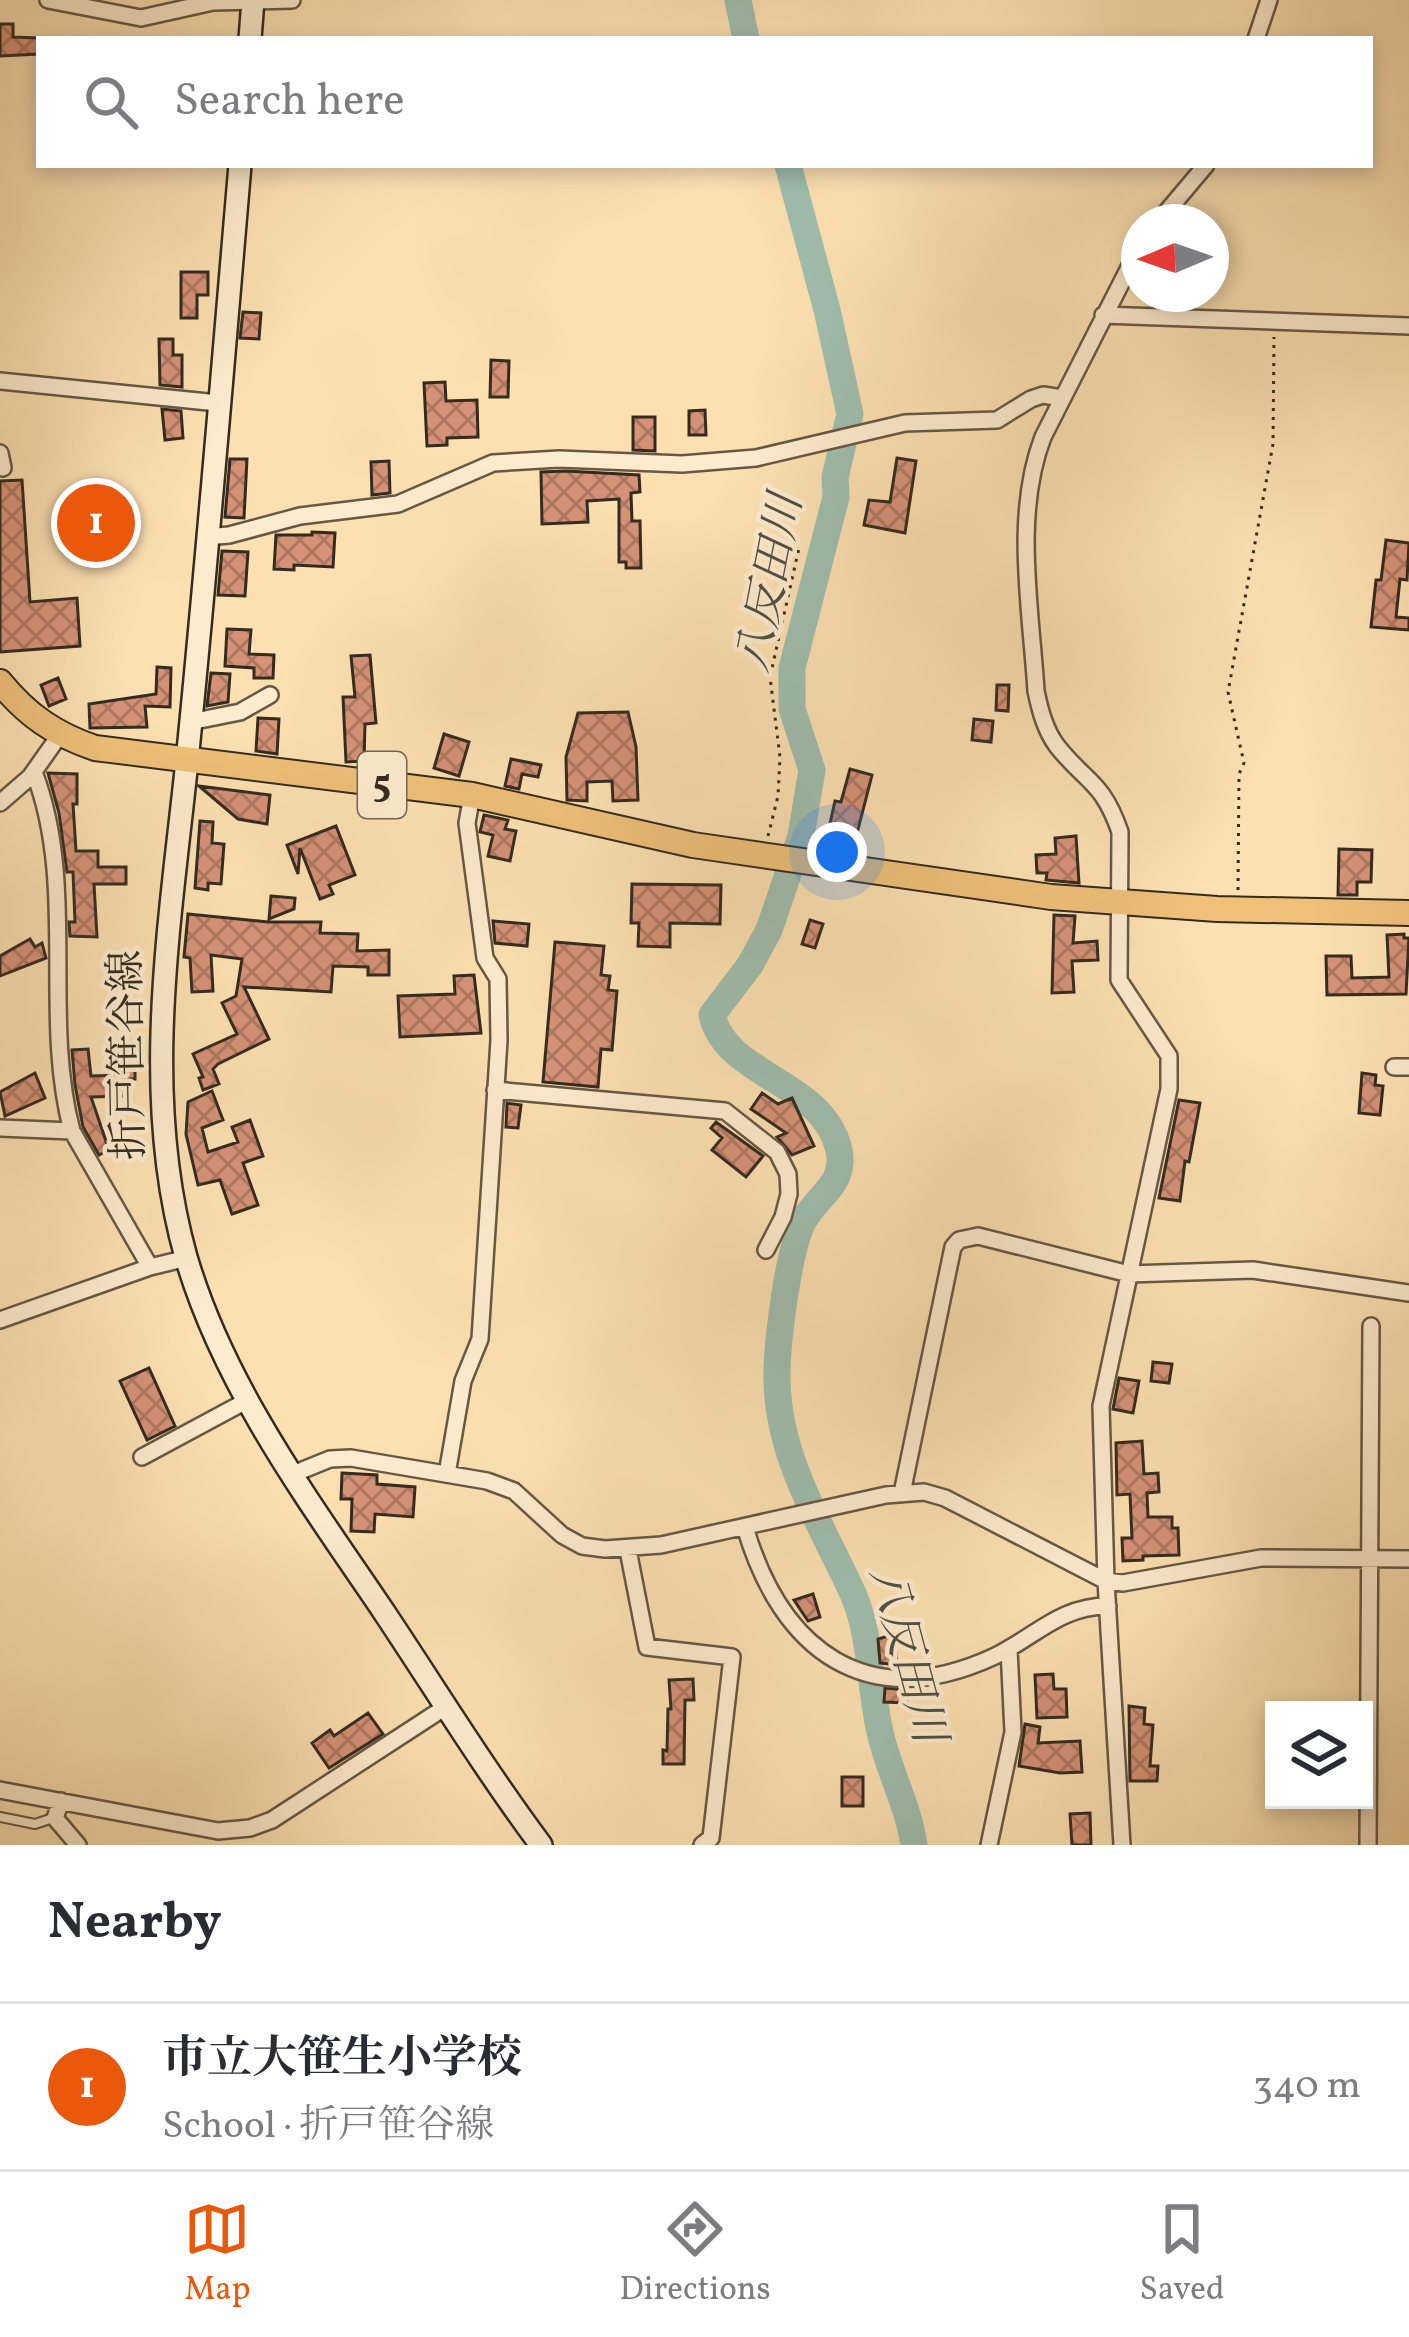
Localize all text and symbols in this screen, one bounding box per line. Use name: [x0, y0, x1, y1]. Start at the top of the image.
search box: [36, 36, 1373, 168]
icon: search: [78, 69, 144, 135]
text: Search here: [174, 71, 405, 134]
north arrow: [1121, 204, 1229, 312]
pin: 1: [57, 478, 135, 568]
water label: 八反田川: [724, 485, 821, 678]
road number: 5: [358, 752, 406, 818]
your location: [807, 822, 867, 882]
street label: 折戸笹谷線: [99, 949, 161, 1161]
water label: 八反田川: [851, 1560, 960, 1755]
map controls: [1265, 1701, 1373, 1809]
button: layers: [1265, 1701, 1373, 1809]
text: Nearby: [48, 1888, 222, 1959]
text: 市立大笹生小学校: [162, 2029, 522, 2092]
text: 1: [79, 2060, 95, 2114]
text: 340 m: [1253, 2060, 1361, 2114]
text: School · 折戸笹谷線: [162, 2100, 494, 2154]
tab: Map: [184, 2196, 251, 2314]
tab: Directions: [619, 2196, 771, 2314]
tab: Saved: [1140, 2196, 1225, 2314]

